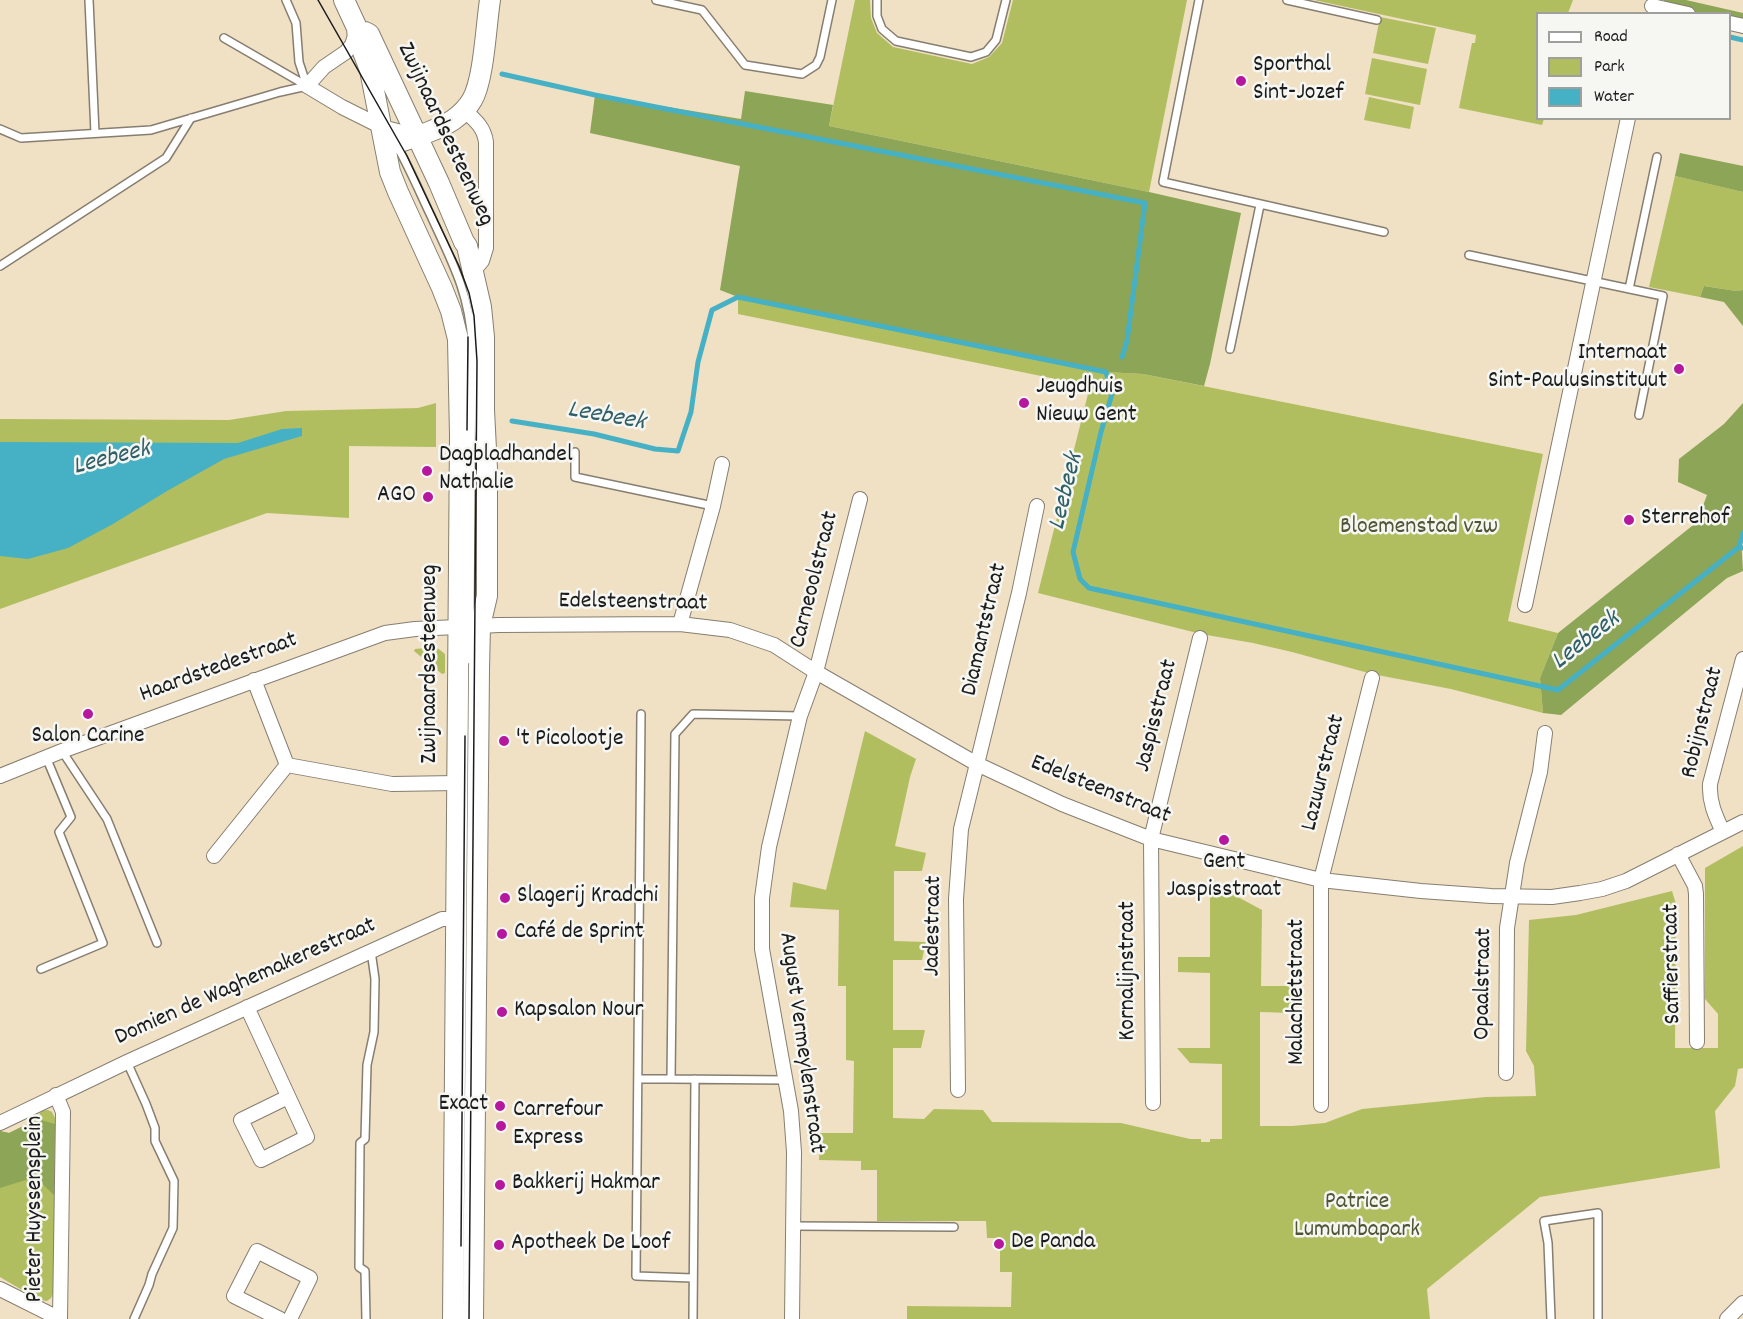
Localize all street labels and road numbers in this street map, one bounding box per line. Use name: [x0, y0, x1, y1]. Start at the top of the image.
street label: Zwijnaardsesteenweg: [389, 39, 499, 231]
street label: Carneoolstraat: [785, 509, 847, 651]
street label: Diamantstraat: [957, 561, 1015, 699]
street label: Zwijnaardsesteenweg: [418, 565, 446, 763]
street label: Edelsteenstraat: [558, 588, 708, 620]
street label: Haardstedestraat: [136, 627, 302, 711]
street label: Jaspisstraat: [1130, 657, 1186, 775]
street label: Robijnstraat: [1676, 664, 1732, 782]
street label: Lazuurstraat: [1297, 712, 1353, 834]
street label: Edelsteenstraat: [1026, 750, 1174, 832]
street label: Jadestraat: [920, 875, 950, 977]
street label: Kornalijnstraat: [1116, 901, 1144, 1041]
street label: Saffierstraat: [1659, 904, 1689, 1024]
street label: Domien de Waghemakerestraat: [111, 912, 381, 1054]
street label: Malachietstraat: [1285, 919, 1313, 1065]
street label: Opaalstraat: [1470, 928, 1500, 1040]
street label: August Vermeylenstraat: [770, 931, 830, 1155]
street label: Pieter Huyssensplein: [23, 1116, 51, 1302]

